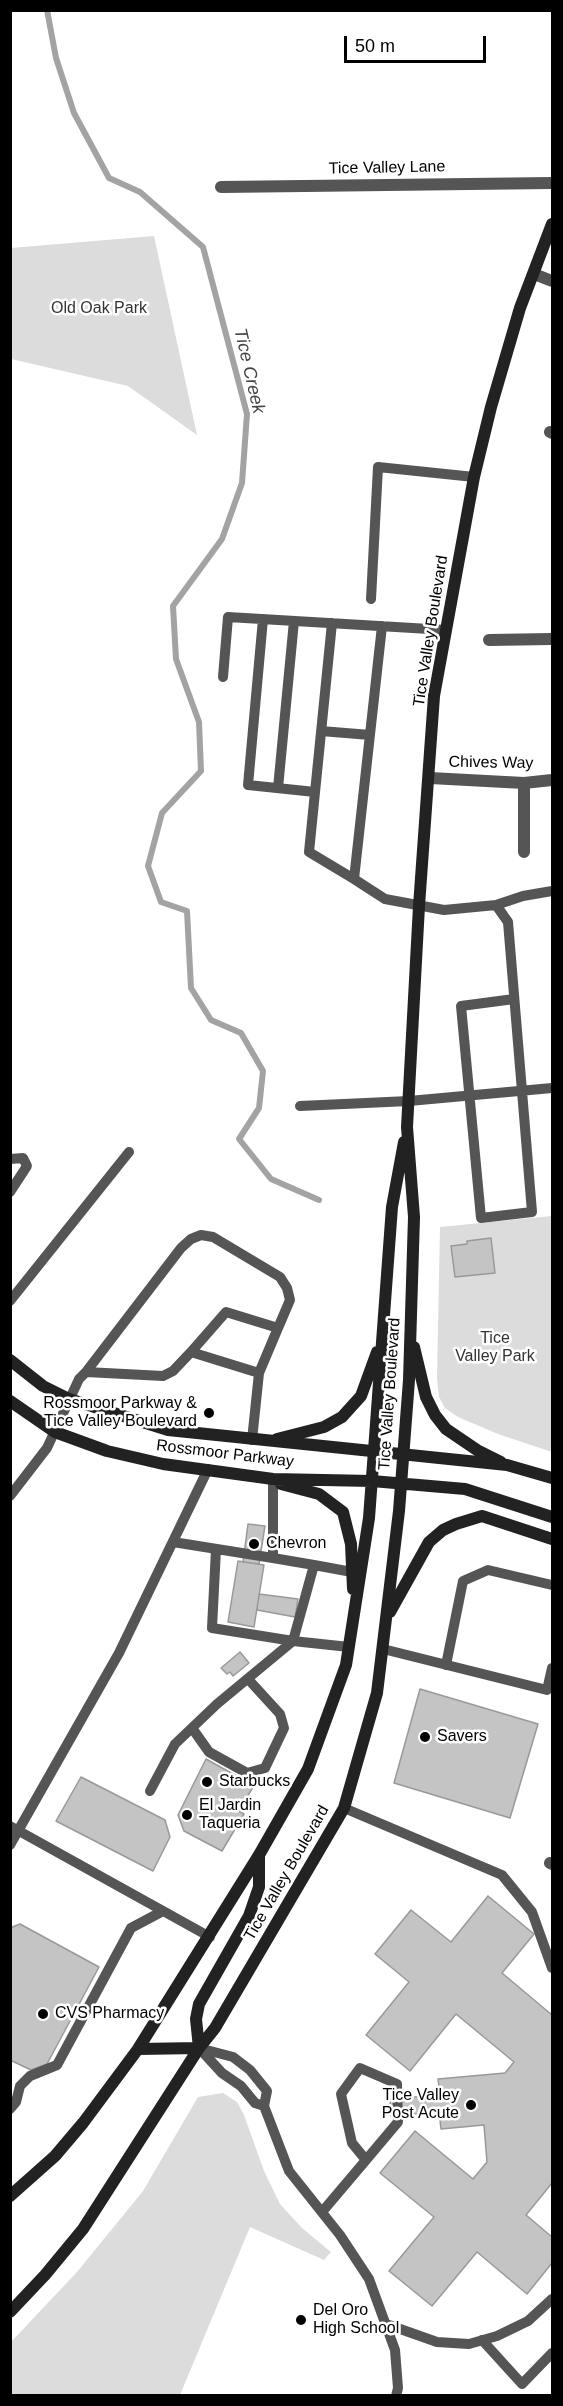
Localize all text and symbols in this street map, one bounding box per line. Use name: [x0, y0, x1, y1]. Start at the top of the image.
scale bar: [347, 24, 490, 62]
text: 50 m: [355, 36, 395, 56]
street label: Tice Valley Lane: [329, 157, 445, 179]
park label: Old Oak Park: [51, 299, 147, 319]
water label: Tice Creek: [229, 326, 269, 416]
street label: Tice Valley Boulevard: [410, 554, 452, 708]
street label: Chives Way: [448, 753, 534, 773]
street label: Tice Valley Boulevard: [375, 1317, 405, 1471]
park label: Tice Valley Park: [455, 1329, 535, 1367]
place label: Rossmoor Parkway & Tice Valley Boulevard: [43, 1394, 197, 1432]
marker: Rossmoor Parkway & Tice Valley Boulevard: [202, 1406, 216, 1420]
street label: Rossmoor Parkway: [155, 1436, 295, 1472]
place label: Chevron: [266, 1534, 326, 1554]
marker: Chevron: [247, 1537, 261, 1551]
place label: Savers: [437, 1727, 487, 1747]
marker: Savers: [418, 1730, 432, 1744]
place label: Starbucks: [219, 1772, 290, 1792]
marker: Starbucks: [200, 1775, 214, 1789]
place label: El Jardin Taqueria: [199, 1796, 261, 1834]
street label: Tice Valley Boulevard: [240, 1802, 334, 1944]
marker: El Jardin Taqueria: [180, 1808, 194, 1822]
place label: CVS Pharmacy: [55, 2004, 164, 2024]
marker: CVS Pharmacy: [36, 2007, 50, 2021]
place label: Tice Valley Post Acute: [382, 2086, 459, 2124]
marker: Tice Valley Post Acute: [464, 2098, 478, 2112]
place label: Del Oro High School: [313, 2301, 399, 2339]
marker: Del Oro High School: [294, 2313, 308, 2327]

